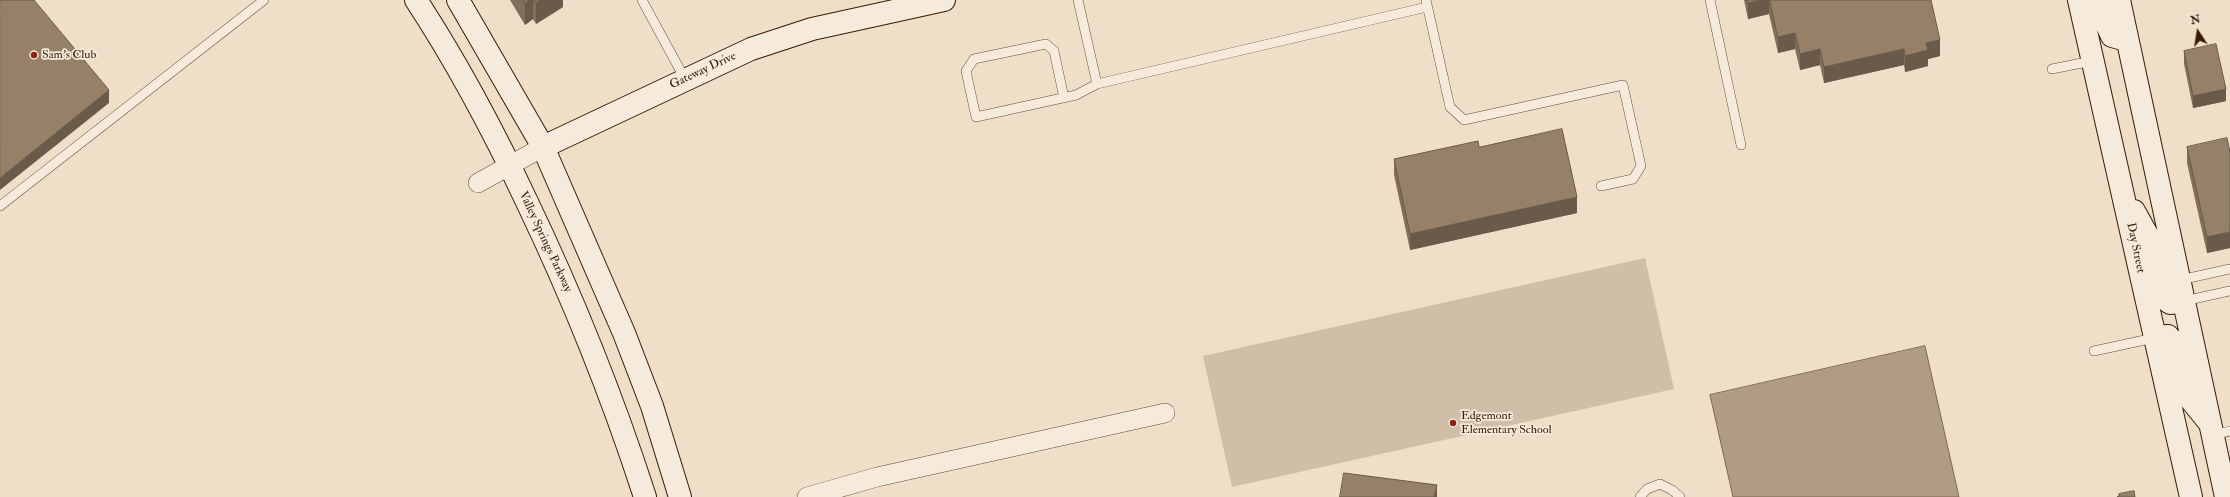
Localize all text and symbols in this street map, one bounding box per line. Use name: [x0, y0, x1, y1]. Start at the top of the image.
north arrow: [2178, 12, 2218, 52]
text: N: [2189, 12, 2202, 27]
place label: Sam's Club: [42, 48, 96, 62]
street label: Gateway Drive: [668, 49, 738, 93]
marker: Sam's Club: [29, 50, 39, 60]
street label: Valley Springs Parkway: [515, 189, 575, 295]
street label: Day Street: [2123, 221, 2147, 275]
place label: Edgemont Elementary School: [1461, 409, 1552, 437]
marker: Edgemont Elementary School: [1448, 418, 1458, 428]

